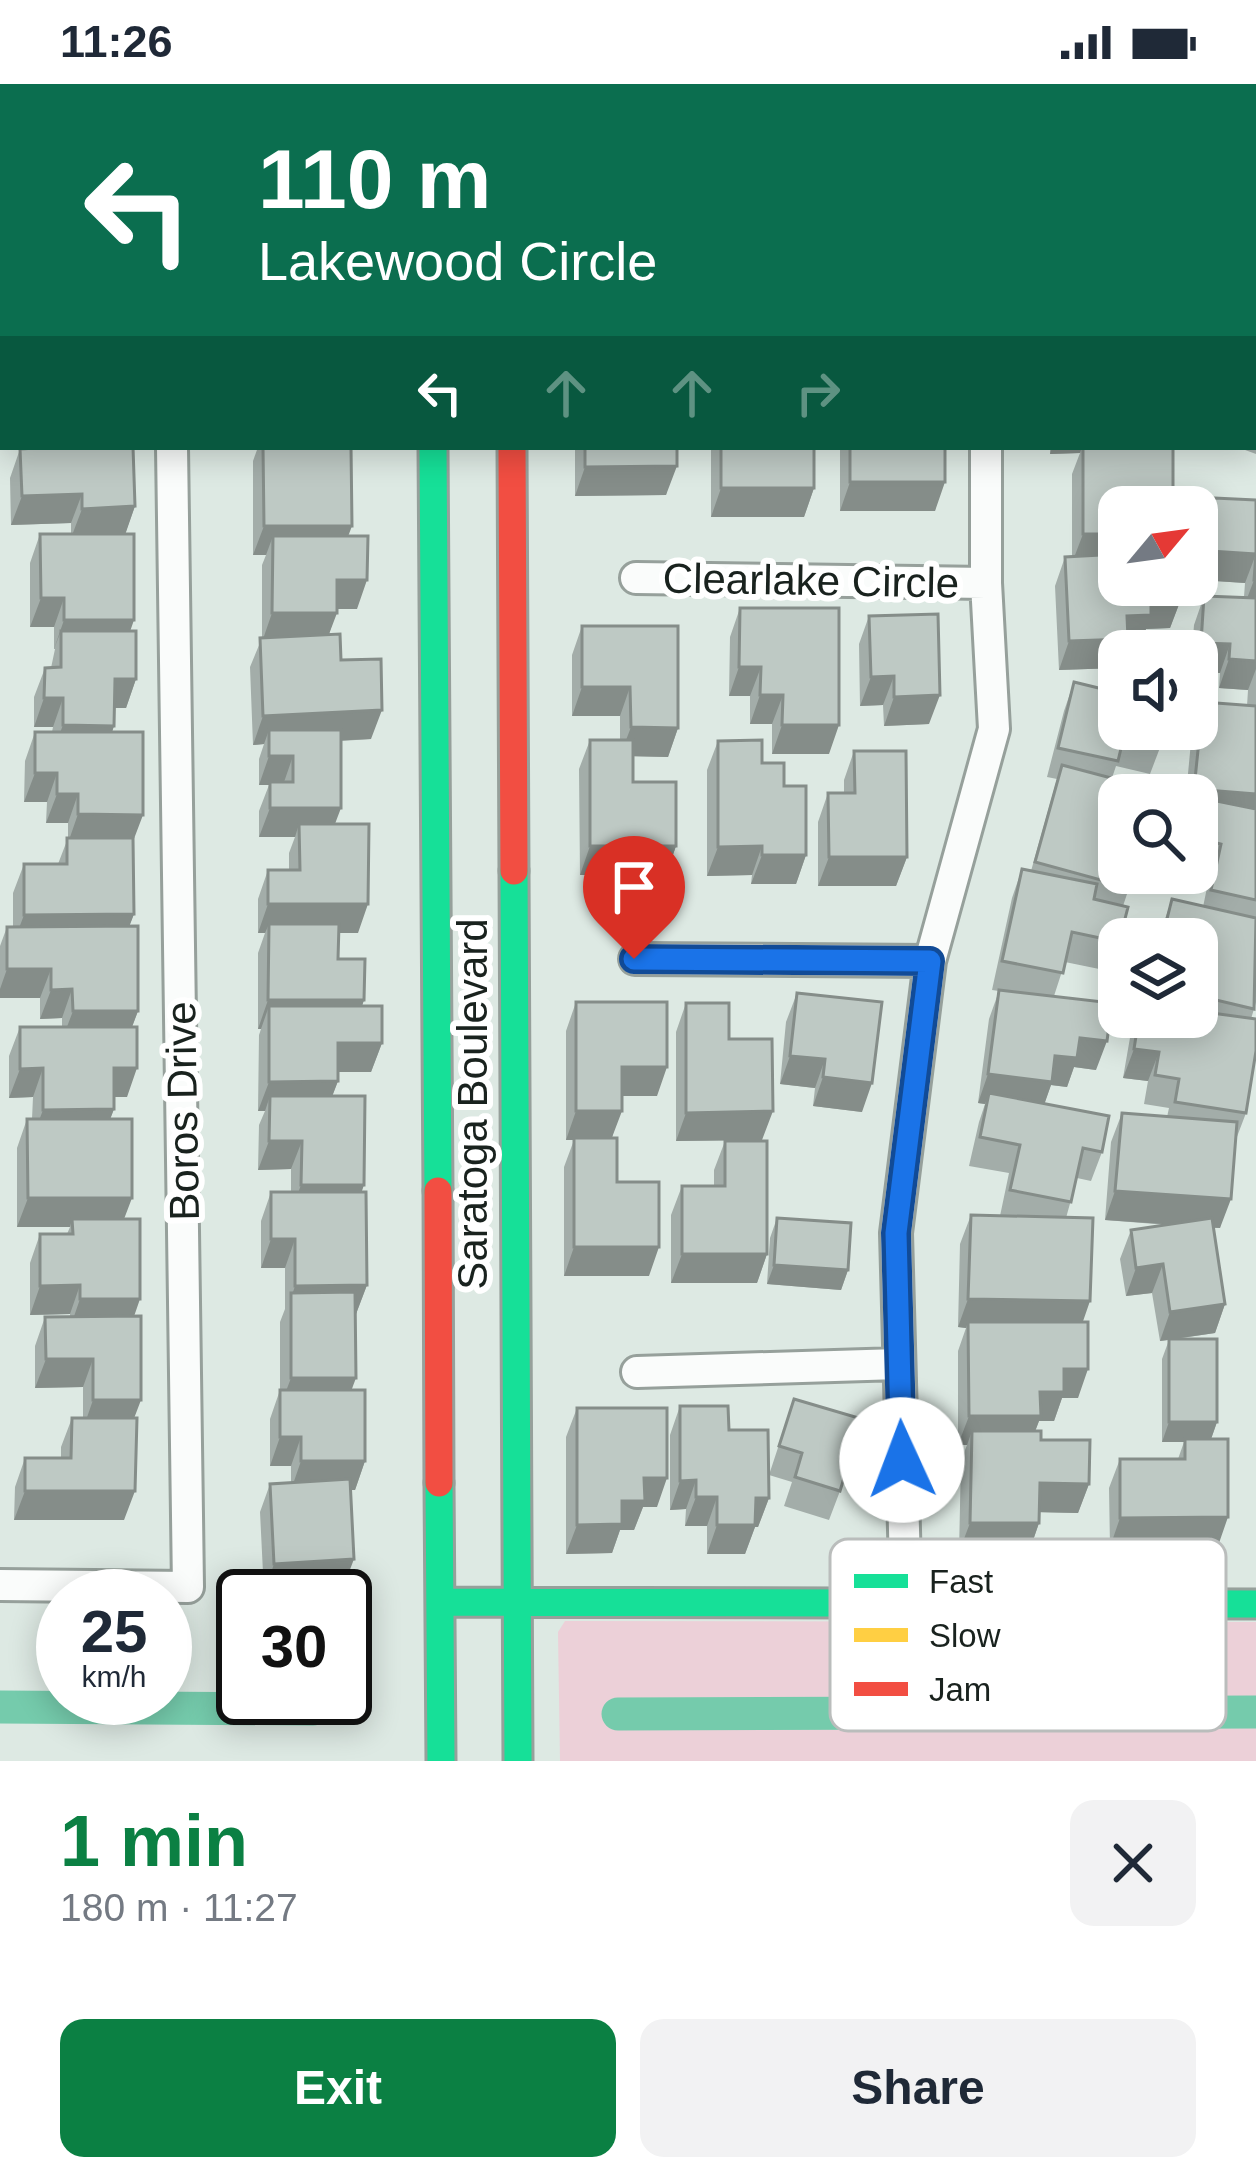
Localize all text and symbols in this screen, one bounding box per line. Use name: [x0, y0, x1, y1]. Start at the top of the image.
text: 11:26: [60, 16, 173, 67]
icon: left: [60, 132, 216, 288]
text: 110 m: [258, 132, 492, 226]
text: Lakewood Circle: [258, 231, 657, 291]
icon: left: [407, 360, 473, 426]
icon: ahead: [533, 360, 599, 426]
icon: ahead: [659, 360, 725, 426]
icon: right: [785, 360, 851, 426]
north arrow: [1098, 486, 1218, 606]
map controls: [1098, 486, 1218, 1038]
street label: Clearlake Circle: [662, 554, 960, 607]
button: sound: [1098, 630, 1218, 750]
button: search: [1098, 774, 1218, 894]
pin: [583, 836, 685, 959]
icon: arrive: [601, 854, 667, 920]
street label: Saratoga Boulevard: [449, 918, 496, 1290]
button: layers: [1098, 918, 1218, 1038]
street label: Boros Drive: [157, 1001, 208, 1221]
position arrow: [839, 1397, 965, 1523]
legend: [830, 1539, 1226, 1731]
text: Fast: [929, 1563, 993, 1600]
speed limit sign: 30: [216, 1569, 372, 1725]
text: 25: [81, 1598, 147, 1665]
text: Slow: [929, 1617, 1001, 1654]
text: km/h: [81, 1660, 147, 1693]
text: Jam: [929, 1671, 991, 1708]
button: close: [1070, 1800, 1196, 1926]
text: 1 min: [60, 1801, 248, 1881]
text: 180 m · 11:27: [60, 1886, 298, 1929]
button: Exit: [60, 2019, 616, 2157]
button: Share: [640, 2019, 1196, 2157]

